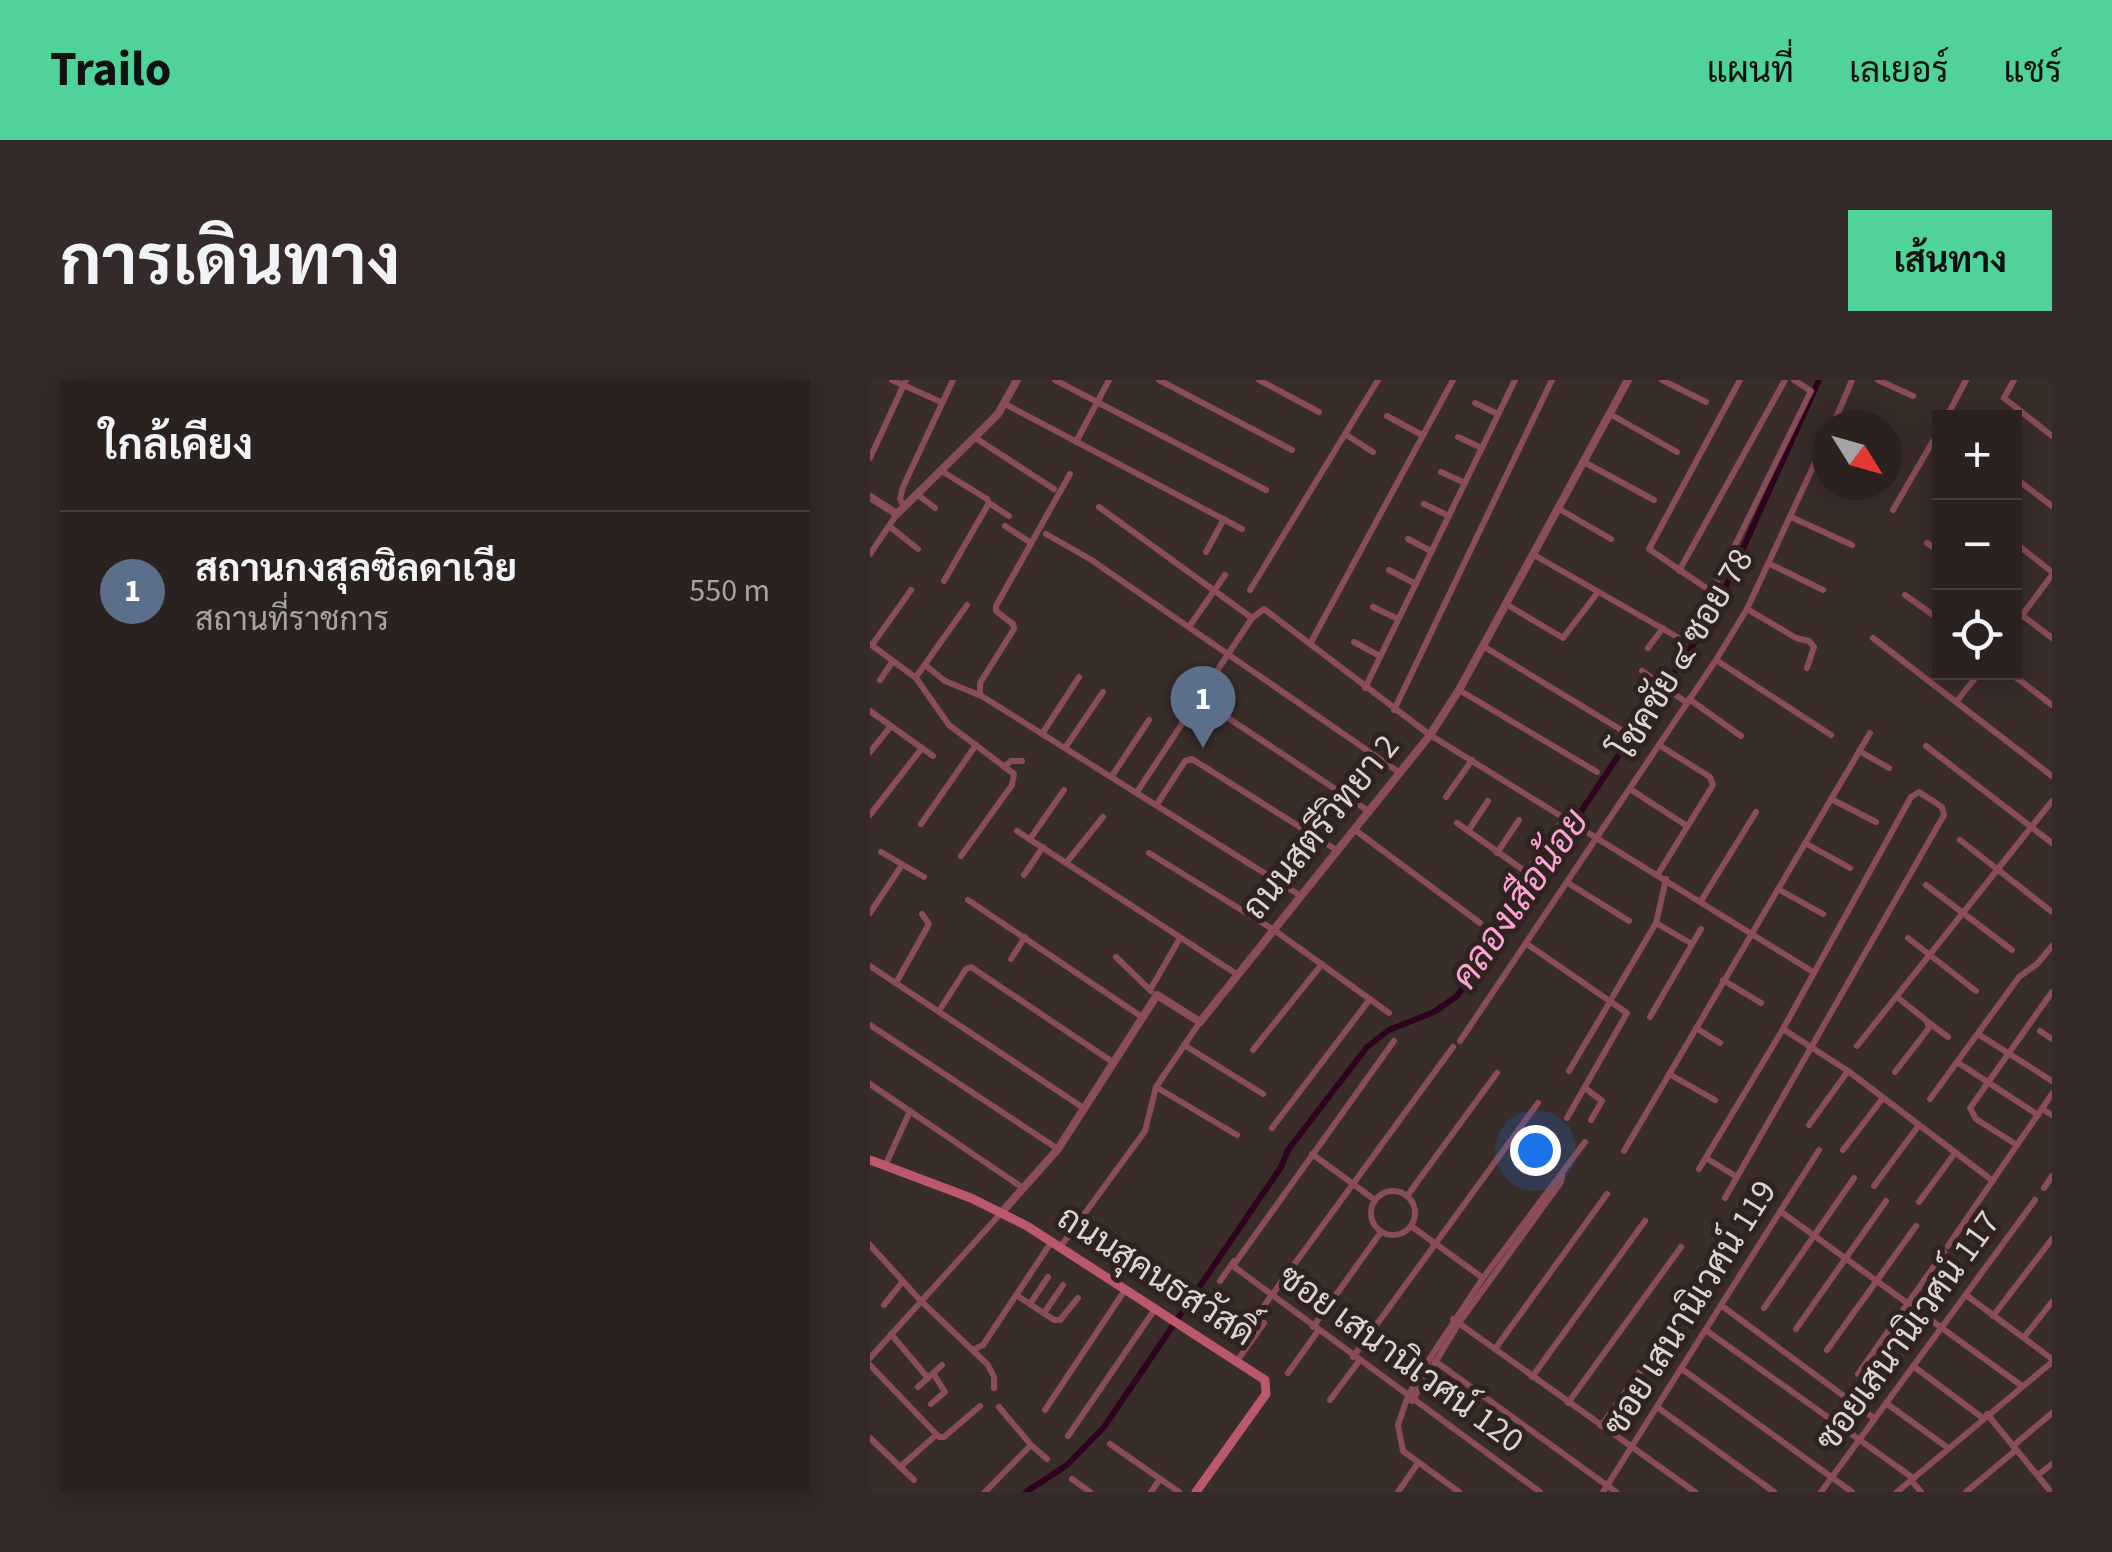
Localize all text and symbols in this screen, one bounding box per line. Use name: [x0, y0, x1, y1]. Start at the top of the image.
text: Trailo: [50, 36, 171, 104]
text: แผนที่: [1707, 46, 1794, 96]
text: เลเยอร์: [1849, 46, 1949, 96]
text: แชร์: [2004, 46, 2062, 96]
button: เส้นทาง: [1848, 210, 2052, 311]
text: การเดินทาง: [60, 212, 401, 312]
north arrow: [1812, 410, 1902, 500]
map controls: [1932, 410, 2022, 680]
button: +: [1932, 410, 2022, 500]
text: ใกล้เคียง: [100, 416, 253, 476]
button: −: [1932, 500, 2022, 590]
street label: โชคชัย ๔ ซอย 78: [1599, 539, 1766, 771]
text: สถานกงสุลซิลดาเวีย: [195, 542, 517, 596]
text: 1: [124, 568, 141, 614]
text: 550 m: [689, 568, 770, 614]
button: locate: [1932, 590, 2022, 680]
text: สถานที่ราชการ: [195, 597, 389, 643]
pin: 1: [1170, 666, 1236, 748]
street label: ถนนสตรีวิทยา 2: [1231, 724, 1411, 930]
water label: คลองเสือน้อย: [1438, 798, 1602, 1000]
your location: [1510, 1125, 1561, 1176]
street label: ซอย เสนานิเวศน์ 119: [1591, 1170, 1789, 1446]
street label: ถนนสุคนธสวัสดิ์: [1047, 1187, 1269, 1359]
street label: ซอยเสนานิเวศน์ 117: [1804, 1201, 2012, 1461]
street label: ซอย เสนานิเวศน์ 120: [1268, 1253, 1534, 1465]

